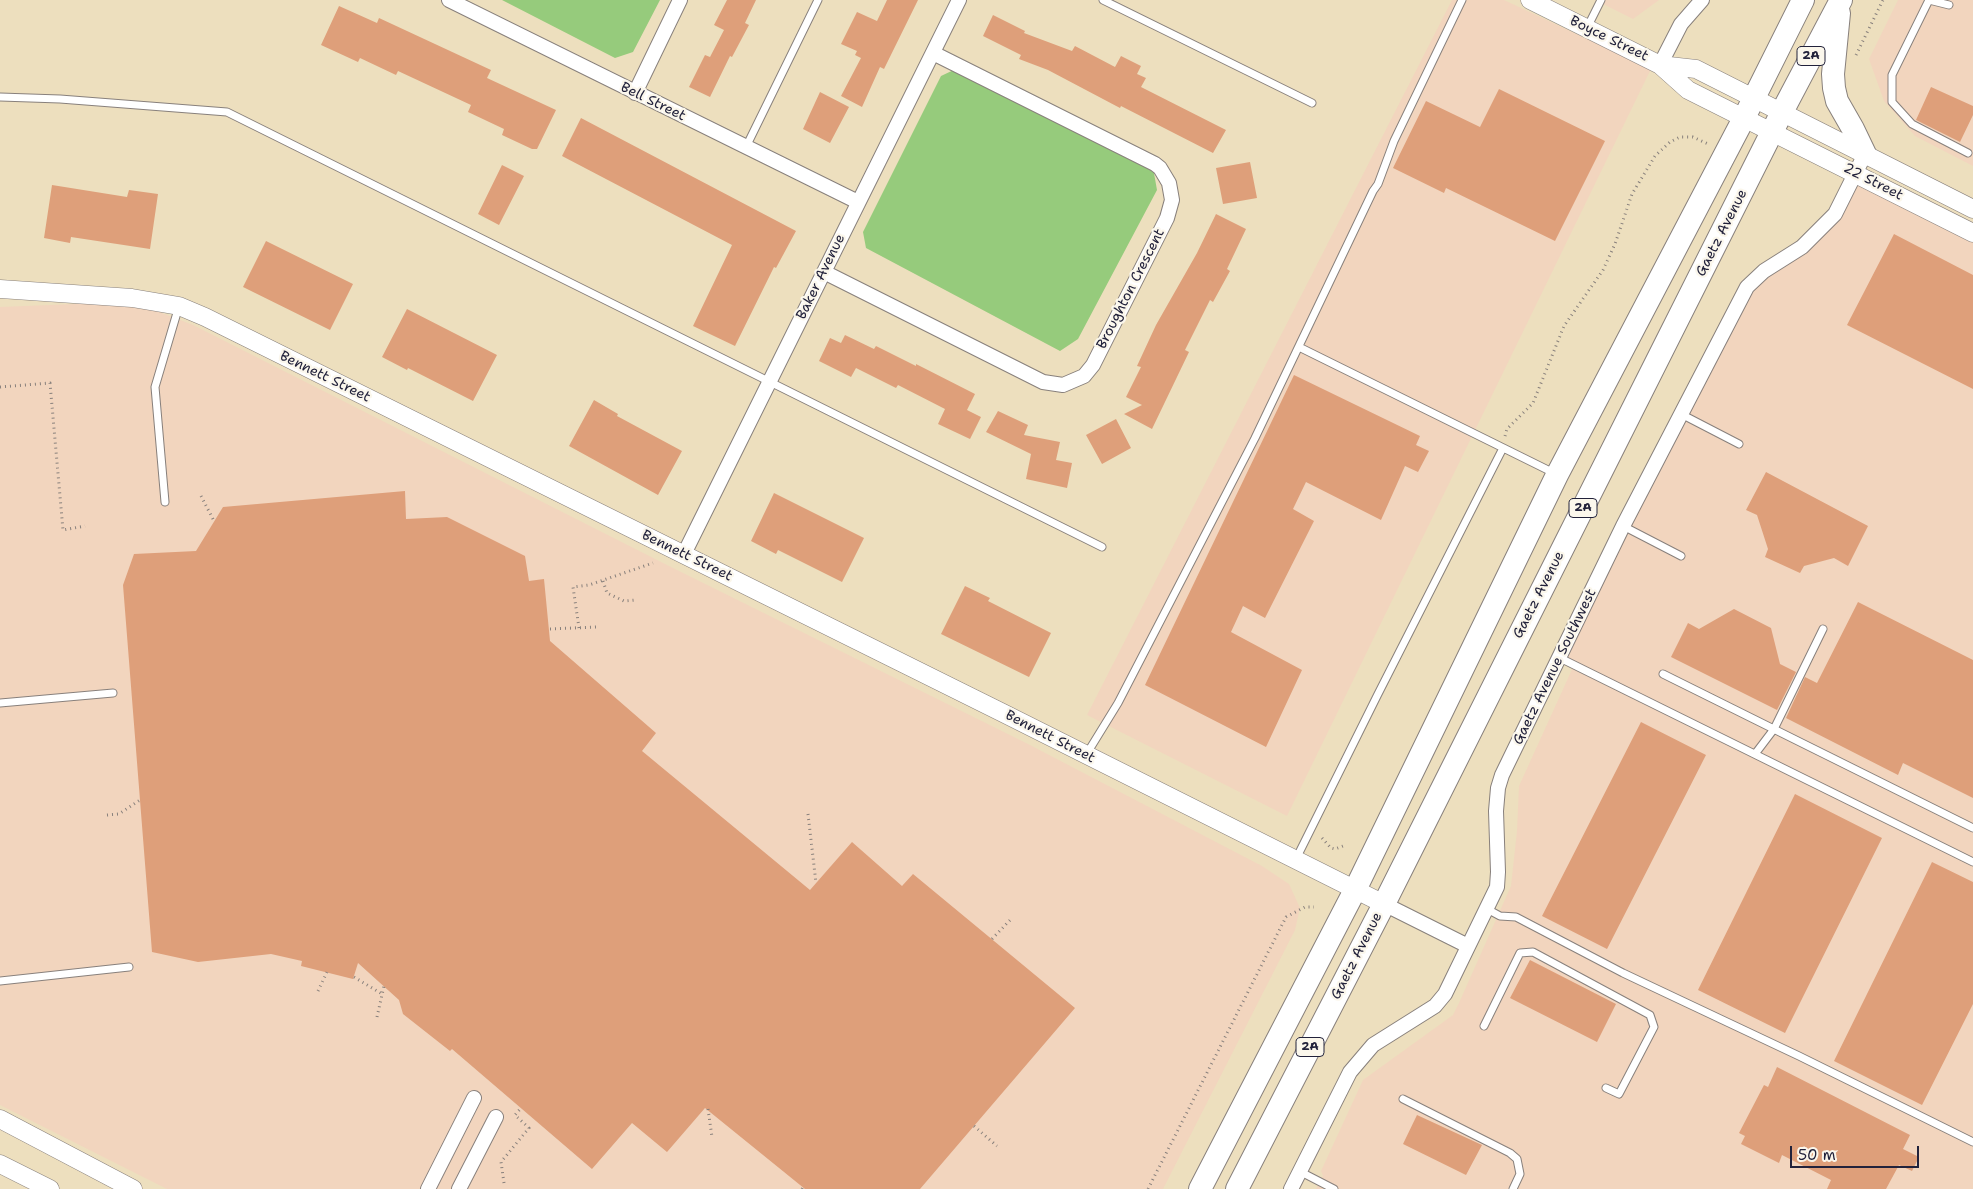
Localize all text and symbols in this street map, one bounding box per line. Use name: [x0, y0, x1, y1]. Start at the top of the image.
street label: Boyce Street: [1567, 13, 1651, 65]
road number: 2A: [1797, 46, 1825, 66]
street label: Bell Street: [618, 79, 688, 125]
street label: 22 Street: [1840, 160, 1906, 204]
street label: Gaetz Avenue: [1693, 187, 1751, 279]
street label: Broughton Crescent: [1093, 226, 1169, 352]
street label: Baker Avenue: [793, 232, 849, 322]
street label: Bennett Street: [277, 348, 373, 406]
road number: 2A: [1569, 498, 1597, 518]
street label: Bennett Street: [639, 527, 735, 585]
street label: Gaetz Avenue: [1510, 549, 1568, 641]
street label: Gaetz Avenue Southwest: [1510, 586, 1600, 748]
street label: Bennett Street: [1002, 707, 1098, 767]
street label: Gaetz Avenue: [1328, 910, 1386, 1002]
road number: 2A: [1296, 1038, 1324, 1056]
scale bar: [1793, 1136, 1922, 1168]
text: 50 m: [1798, 1145, 1836, 1165]

